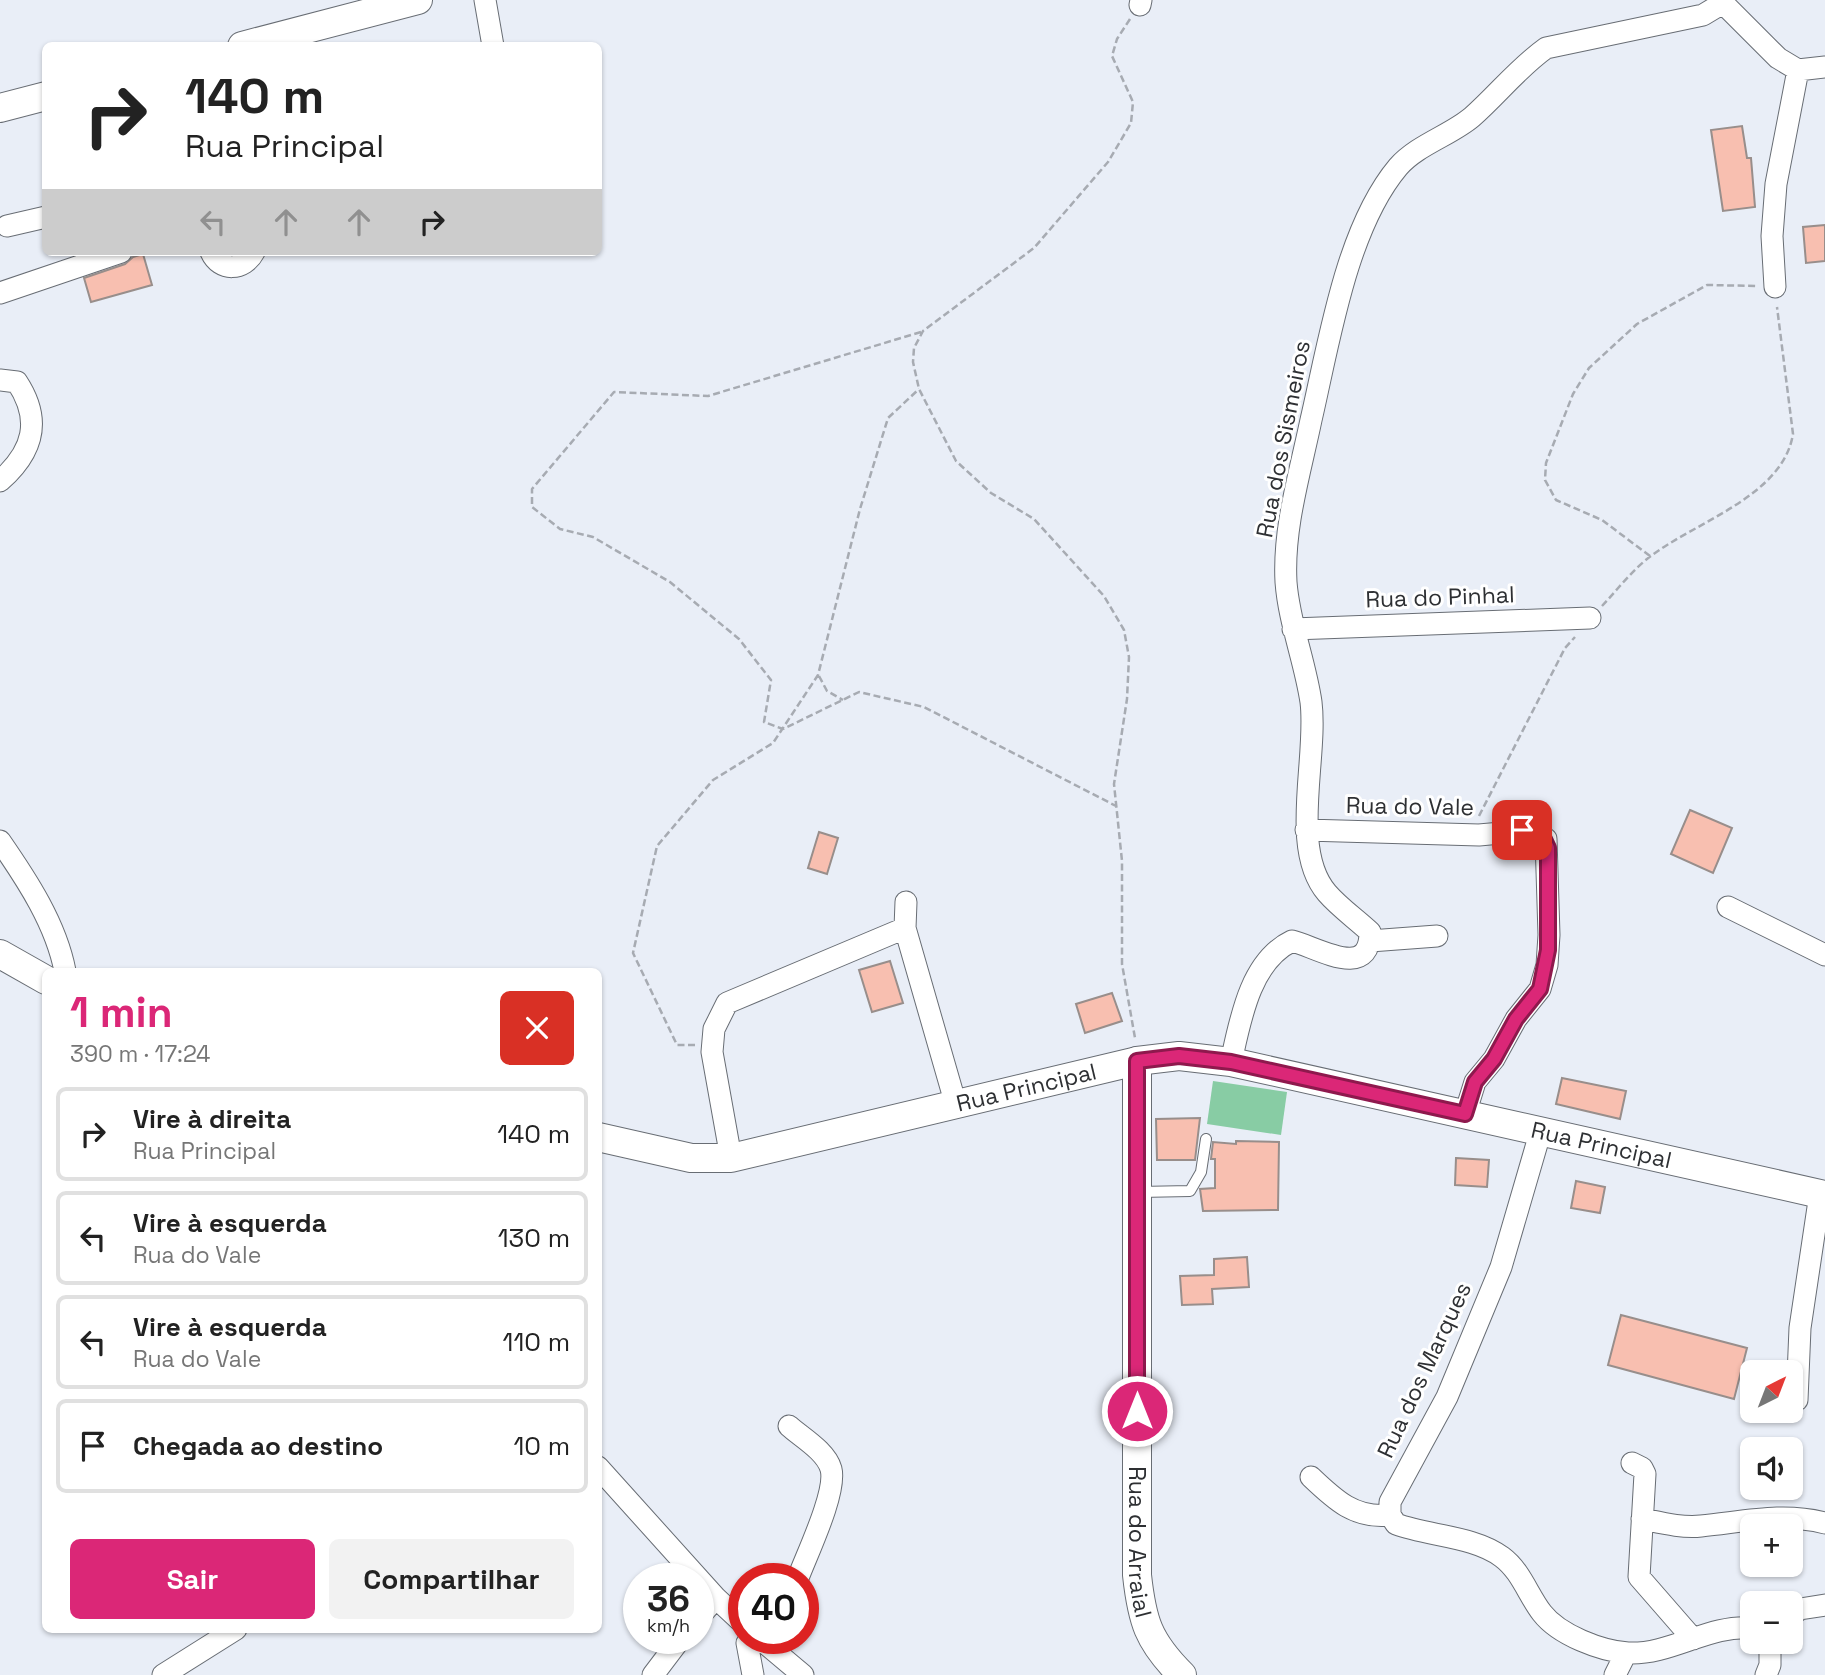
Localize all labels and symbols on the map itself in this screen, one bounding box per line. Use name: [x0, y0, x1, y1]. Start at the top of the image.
street label: Rua dos Sismeiros: [1249, 338, 1317, 540]
street label: Rua do Pinhal: [1365, 579, 1515, 615]
street label: Rua do Vale: [1346, 790, 1474, 822]
pin: [1492, 800, 1552, 860]
street label: Rua Principal: [953, 1056, 1099, 1119]
street label: Rua Principal: [1528, 1115, 1675, 1175]
street label: Rua dos Marques: [1370, 1277, 1478, 1463]
north arrow: [1740, 1360, 1802, 1423]
position arrow: [1100, 1374, 1174, 1448]
street label: Rua do Arraial: [1122, 1466, 1159, 1621]
speed limit sign: 40: [728, 1563, 819, 1654]

